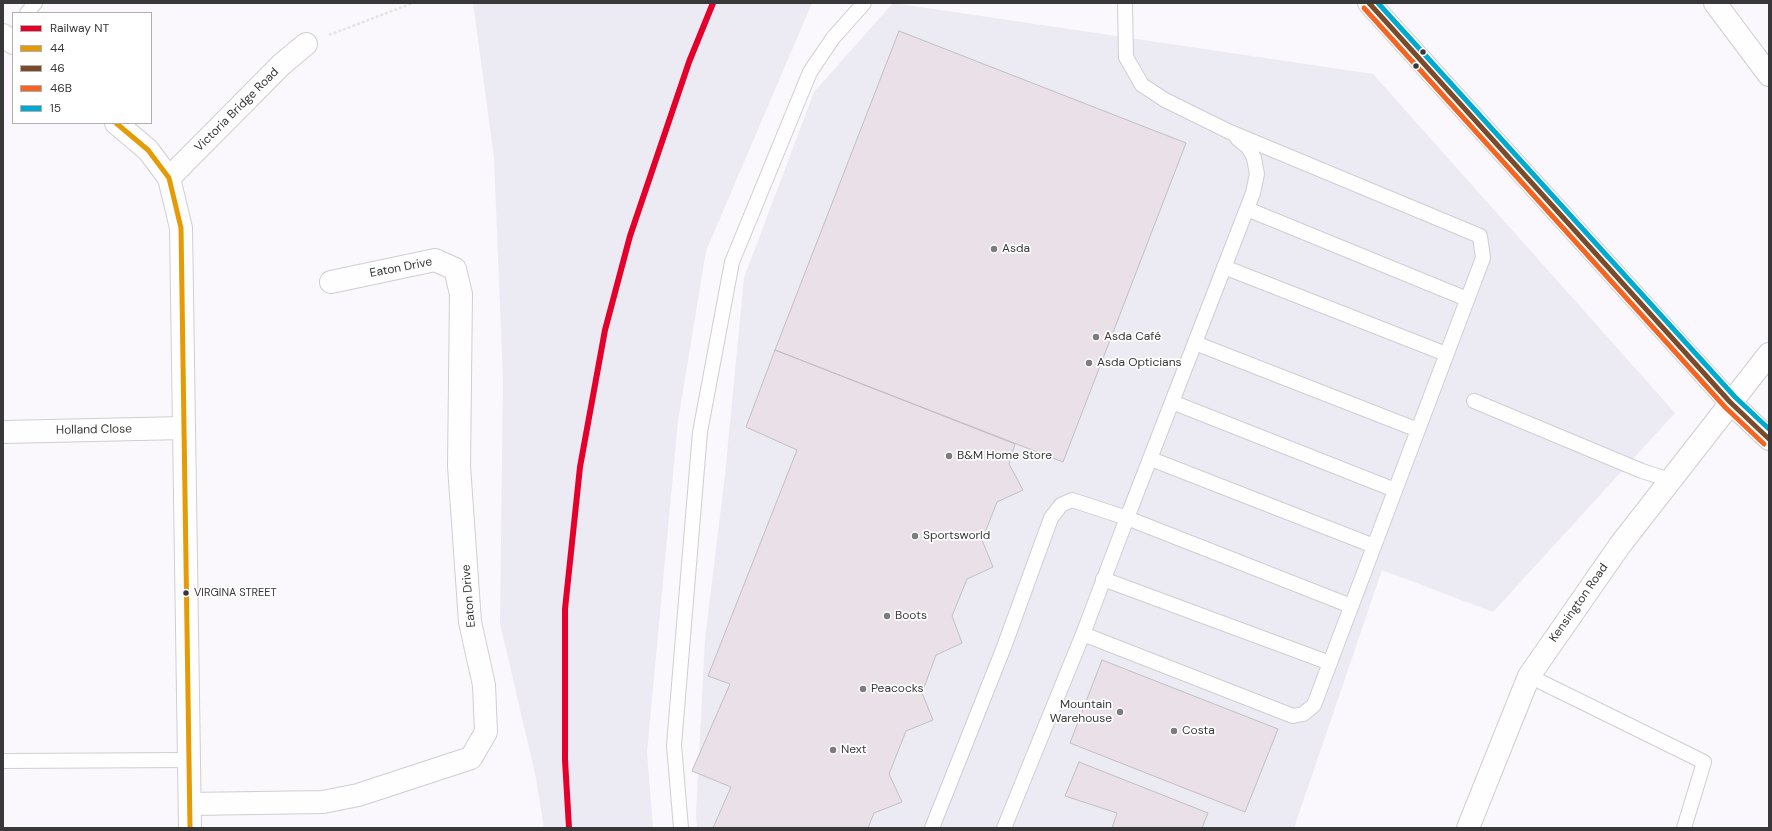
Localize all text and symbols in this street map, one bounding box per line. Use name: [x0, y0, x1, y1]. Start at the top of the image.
legend: [12, 12, 152, 124]
text: Railway NT: [50, 20, 109, 36]
text: 44: [50, 40, 65, 56]
unlabelled marker: [1418, 47, 1428, 57]
text: 46: [50, 60, 65, 76]
unlabelled marker: [1411, 61, 1421, 71]
street label: Victoria Bridge Road: [192, 65, 282, 155]
text: 46B: [50, 80, 72, 96]
text: 15: [50, 100, 61, 116]
place label: Asda: [1002, 242, 1030, 256]
marker: Asda: [989, 244, 999, 254]
street label: Eaton Drive: [369, 255, 433, 281]
place label: Asda Café: [1104, 330, 1161, 344]
marker: Asda Café: [1091, 332, 1101, 342]
place label: Asda Opticians: [1097, 356, 1182, 370]
marker: Asda Opticians: [1084, 358, 1094, 368]
street label: Holland Close: [56, 422, 132, 438]
place label: B&M Home Store: [957, 449, 1052, 463]
marker: B&M Home Store: [944, 451, 954, 461]
place label: Sportsworld: [923, 529, 990, 543]
marker: Sportsworld: [910, 531, 920, 541]
street label: Kensington Road: [1547, 561, 1611, 645]
street label: Eaton Drive: [459, 564, 479, 628]
place label: VIRGINA STREET: [194, 586, 277, 600]
marker: VIRGINA STREET: [181, 588, 191, 598]
place label: Boots: [895, 609, 927, 623]
marker: Boots: [882, 611, 892, 621]
place label: Peacocks: [871, 682, 924, 696]
marker: Peacocks: [858, 684, 868, 694]
place label: Mountain Warehouse: [1050, 698, 1112, 726]
marker: Mountain Warehouse: [1115, 707, 1125, 717]
place label: Costa: [1182, 724, 1215, 738]
marker: Costa: [1169, 726, 1179, 736]
place label: Next: [841, 743, 866, 757]
marker: Next: [828, 745, 838, 755]

